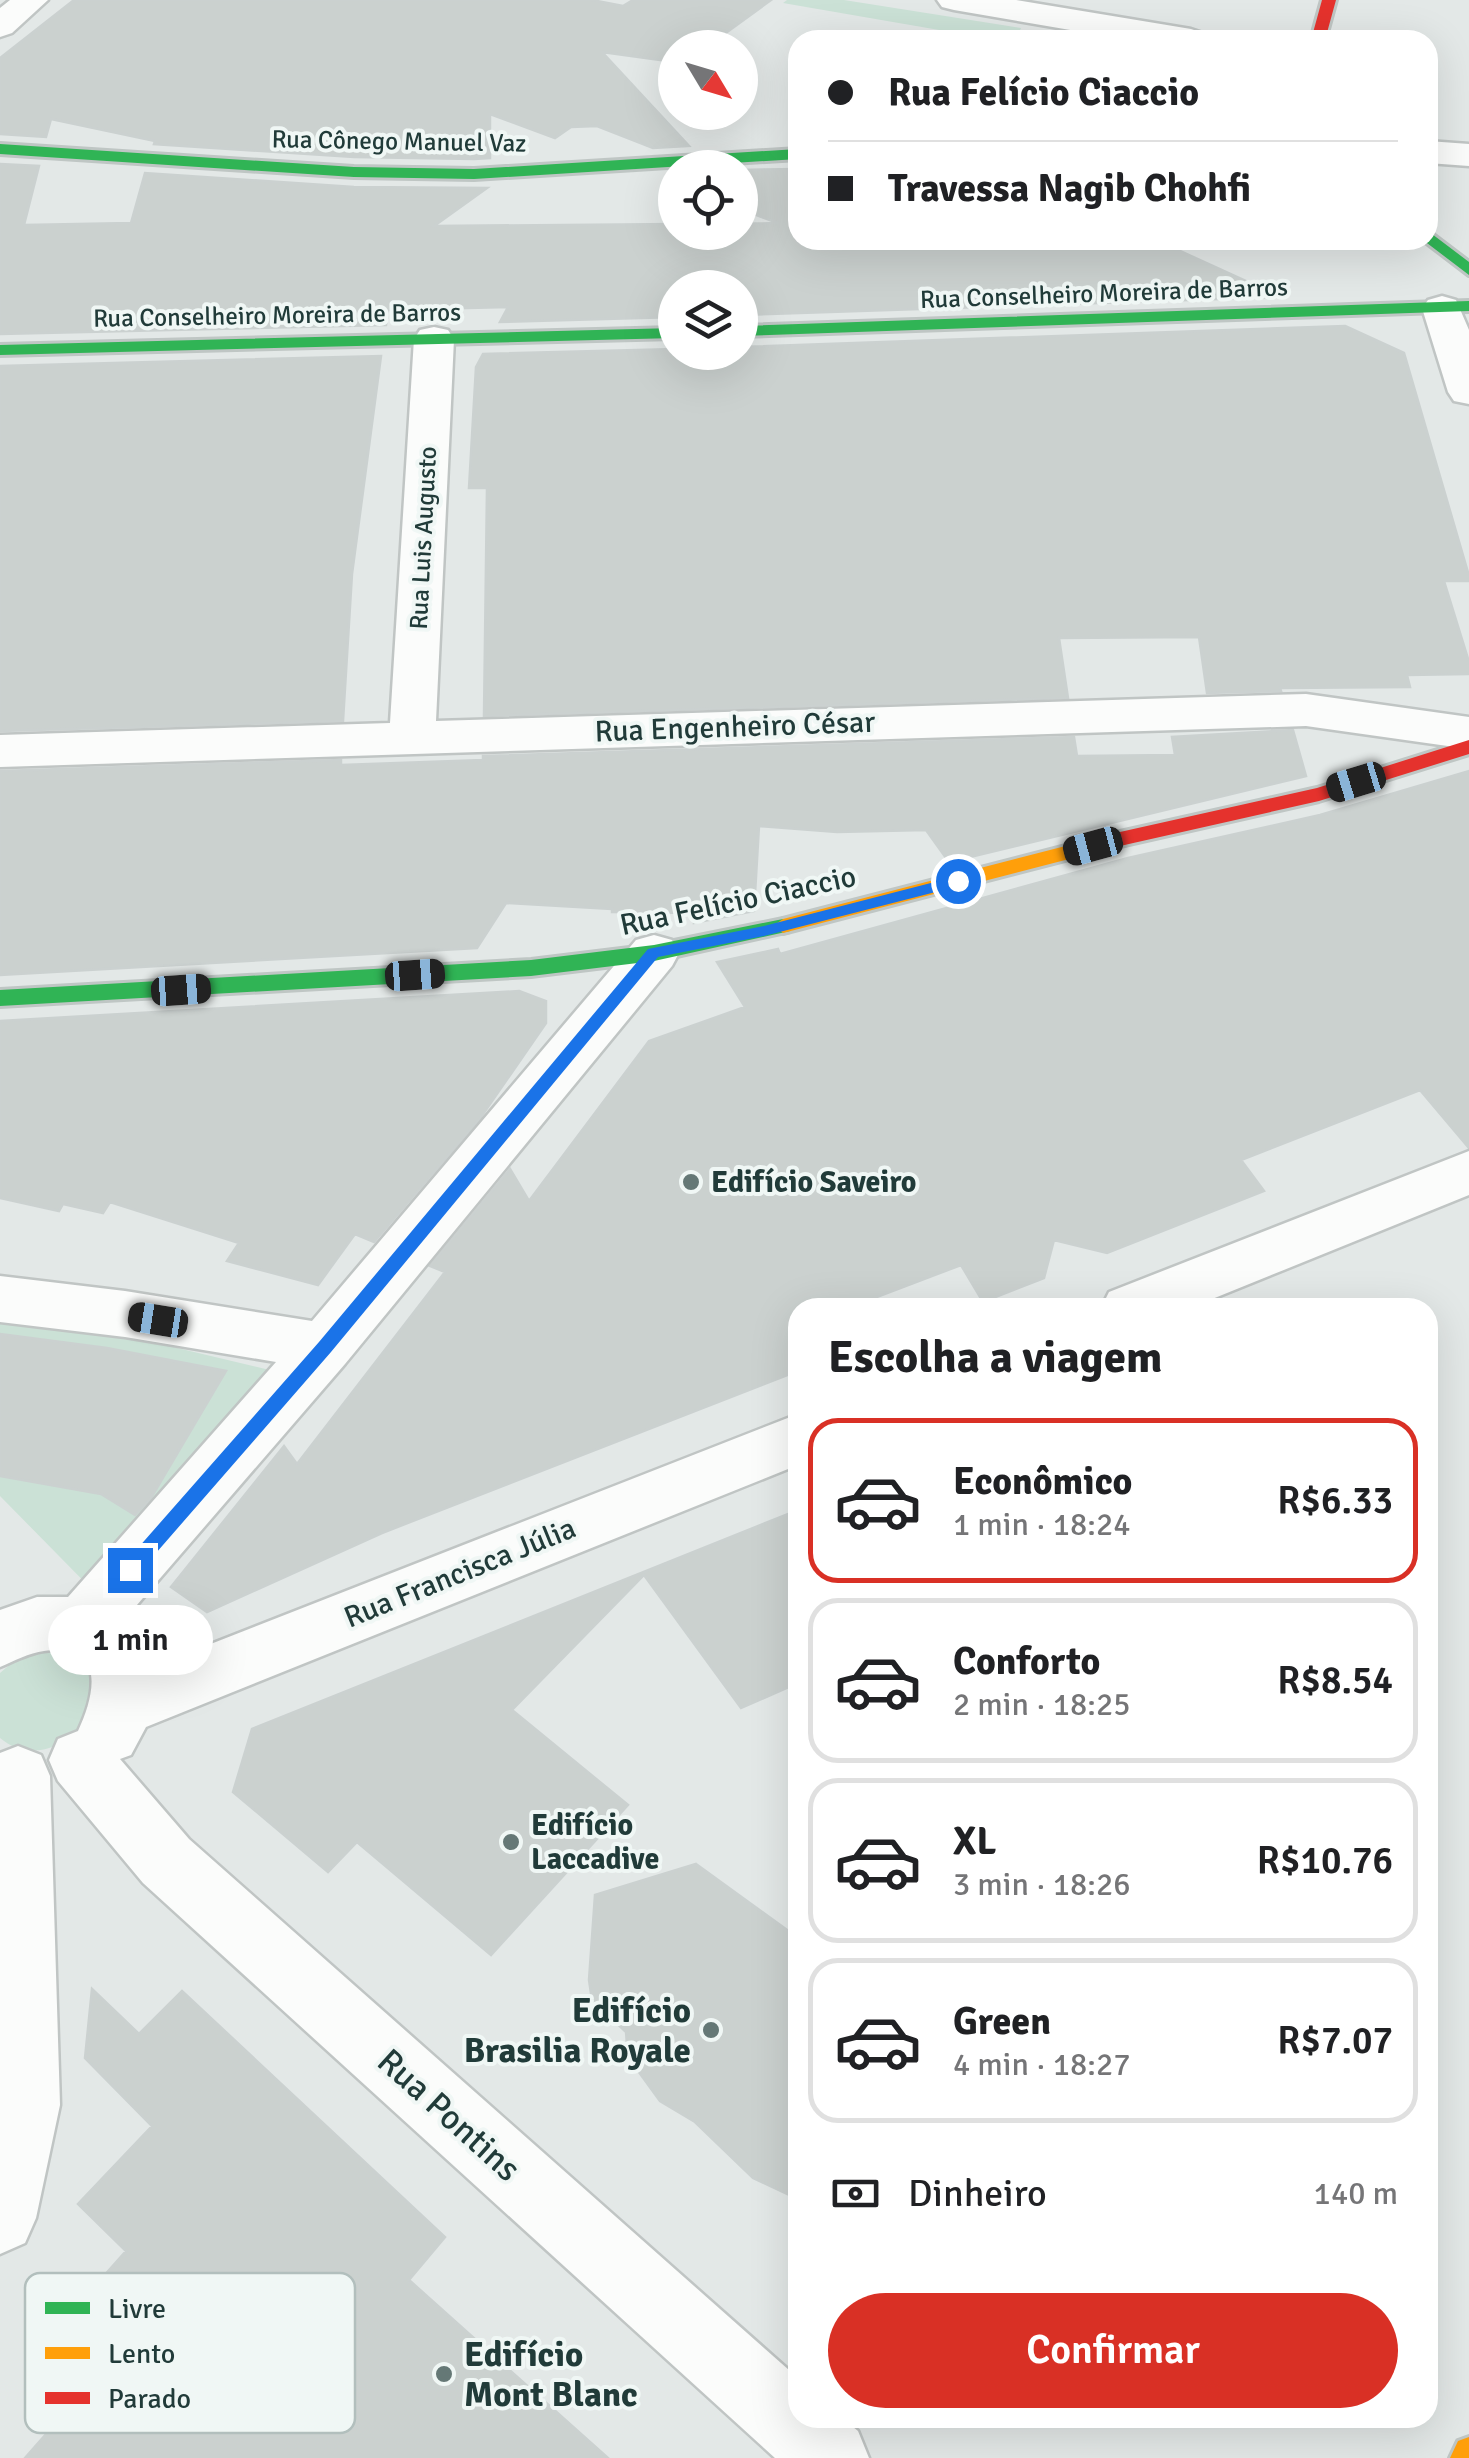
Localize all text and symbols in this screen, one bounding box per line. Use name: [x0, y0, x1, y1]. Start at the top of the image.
north arrow: [658, 30, 758, 130]
map controls: [658, 30, 758, 370]
text: Rua Felício Ciaccio: [888, 69, 1199, 116]
street label: Rua Cônego Manuel Vaz: [271, 123, 527, 159]
button: locate: [658, 150, 758, 250]
text: Travessa Nagib Chohfi: [888, 165, 1251, 212]
button: layers: [658, 270, 758, 370]
street label: Rua Conselheiro Moreira de Barros: [920, 271, 1289, 315]
street label: Rua Conselheiro Moreira de Barros: [93, 296, 461, 334]
street label: Rua Luis Augusto: [403, 446, 443, 630]
street label: Rua Engenheiro César: [594, 704, 876, 750]
car: [1323, 759, 1389, 805]
car: [1060, 824, 1126, 868]
street label: Rua Felício Ciaccio: [617, 858, 859, 944]
route start: [936, 859, 981, 904]
car: [384, 958, 446, 992]
car: [150, 973, 212, 1007]
place label: Edifício Saveiro: [711, 1164, 917, 1201]
marker: Edifício Saveiro: [680, 1171, 702, 1193]
car: [126, 1300, 190, 1340]
text: Escolha a viagem: [828, 1330, 1162, 1385]
icon: car: [833, 1456, 923, 1546]
text: Econômico: [953, 1458, 1132, 1505]
text: R$6.33: [1277, 1477, 1393, 1524]
text: 1 min · 18:24: [953, 1505, 1131, 1544]
street label: Rua Francisca Júlia: [339, 1510, 581, 1636]
route end: [108, 1548, 153, 1593]
callout: 1 min: [48, 1605, 212, 1675]
text: 1 min: [92, 1620, 169, 1659]
icon: car: [833, 1636, 923, 1726]
text: Conforto: [953, 1638, 1100, 1685]
text: R$8.54: [1277, 1657, 1393, 1704]
text: 2 min · 18:25: [953, 1685, 1131, 1724]
place label: Edifício Laccadive: [531, 1807, 659, 1878]
icon: car: [833, 1816, 923, 1906]
text: XL: [953, 1818, 996, 1865]
marker: Edifício Laccadive: [500, 1831, 522, 1853]
text: R$10.76: [1257, 1837, 1393, 1884]
text: 3 min · 18:26: [953, 1865, 1131, 1904]
place label: Edifício Brasilia Royale: [464, 1989, 691, 2072]
icon: car: [833, 1996, 923, 2086]
text: Green: [953, 1998, 1051, 2045]
text: R$7.07: [1277, 2017, 1393, 2064]
marker: Edifício Brasilia Royale: [700, 2019, 722, 2041]
street label: Rua Pontins: [369, 2040, 529, 2190]
text: 4 min · 18:27: [953, 2045, 1131, 2084]
icon: cash: [828, 2166, 883, 2221]
text: Dinheiro: [908, 2170, 1047, 2217]
text: 140 m: [1314, 2174, 1398, 2213]
legend: [25, 2273, 355, 2433]
text: Livre: [108, 2292, 166, 2326]
button: Confirmar: [828, 2293, 1398, 2408]
place label: Edifício Mont Blanc: [464, 2333, 638, 2416]
text: Lento: [108, 2337, 175, 2371]
marker: Edifício Mont Blanc: [433, 2363, 455, 2385]
text: Parado: [108, 2382, 191, 2416]

